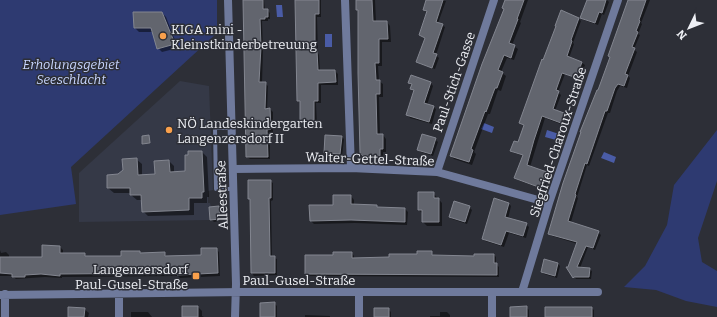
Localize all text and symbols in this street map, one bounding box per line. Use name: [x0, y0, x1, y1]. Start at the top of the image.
north arrow: [669, 8, 709, 48]
place label: KIGA mini - Kleinstkinderbetreuung: [171, 22, 317, 52]
text: N: [674, 27, 690, 42]
street label: Paul-Stich-Gasse: [430, 30, 478, 134]
marker: KIGA mini - Kleinstkinderbetreuung: [158, 31, 168, 41]
park label: Erholungsgebiet Seeschlacht: [23, 57, 120, 87]
street label: Siegfried-Charoux-Straße: [527, 65, 589, 219]
place label: NÖ Landeskindergarten Langenzersdorf II: [177, 116, 323, 146]
marker: NÖ Landeskindergarten Langenzersdorf II: [164, 125, 174, 135]
street label: Walter-Gettel-Straße: [305, 149, 435, 169]
street label: Alleestraße: [213, 160, 231, 230]
place label: Langenzersdorf Paul-Gusel-Straße: [75, 262, 189, 292]
marker: Langenzersdorf Paul-Gusel-Straße: [191, 271, 201, 281]
street label: Paul-Gusel-Straße: [243, 273, 355, 288]

